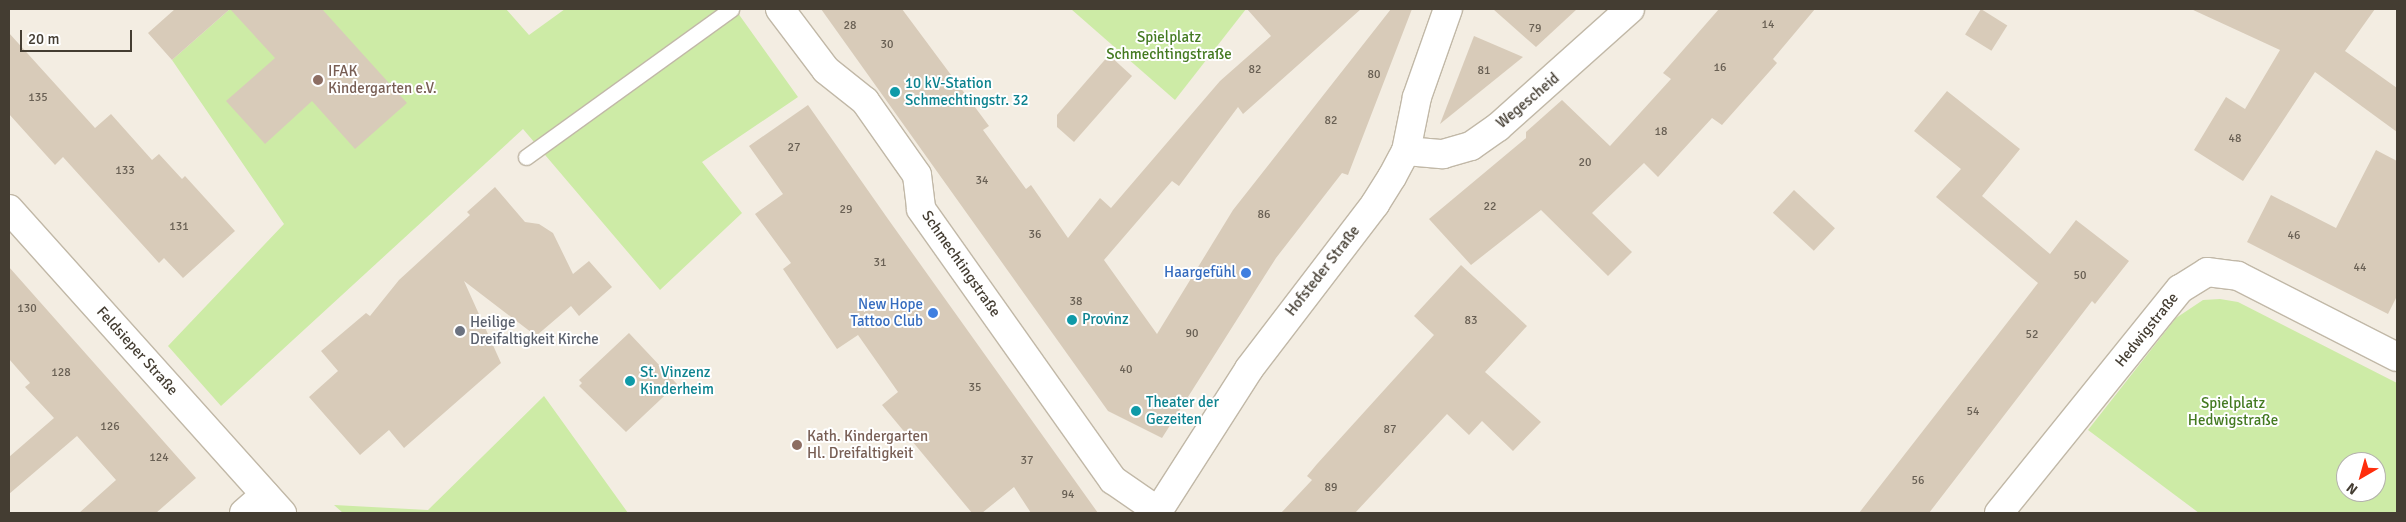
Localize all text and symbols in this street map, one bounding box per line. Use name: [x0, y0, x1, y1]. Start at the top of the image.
house number: 14: [1762, 18, 1774, 32]
house number: 28: [844, 19, 856, 33]
scale bar: [22, 20, 135, 52]
house number: 79: [1529, 22, 1541, 36]
park label: Spielplatz Schmechtingstraße: [1106, 28, 1232, 63]
text: 20 m: [28, 30, 59, 48]
house number: 30: [881, 38, 893, 52]
house number: 16: [1714, 61, 1726, 75]
place label: IFAK Kindergarten e.V.: [328, 62, 437, 97]
house number: 82: [1249, 63, 1261, 77]
house number: 81: [1478, 64, 1490, 78]
house number: 80: [1368, 68, 1380, 82]
street label: Wegescheid: [1493, 70, 1563, 132]
marker: IFAK Kindergarten e.V.: [312, 74, 324, 86]
place label: 10 kV-Station Schmechtingstr. 32: [905, 74, 1029, 109]
marker: 10 kV-Station Schmechtingstr. 32: [889, 86, 901, 98]
house number: 135: [28, 91, 48, 105]
house number: 82: [1325, 114, 1337, 128]
house number: 18: [1655, 125, 1667, 139]
house number: 48: [2229, 132, 2241, 146]
house number: 27: [788, 141, 800, 155]
house number: 20: [1579, 156, 1591, 170]
house number: 133: [115, 164, 135, 178]
house number: 34: [976, 174, 988, 188]
house number: 22: [1484, 200, 1496, 214]
house number: 29: [840, 203, 852, 217]
street label: Schmechtingstraße: [918, 207, 1004, 321]
house number: 86: [1258, 208, 1270, 222]
house number: 131: [169, 220, 189, 234]
street label: Hofsteder Straße: [1282, 222, 1364, 320]
house number: 36: [1029, 228, 1041, 242]
house number: 46: [2288, 229, 2300, 243]
house number: 31: [874, 256, 886, 270]
house number: 44: [2354, 261, 2366, 275]
place label: Haargefühl: [1164, 264, 1236, 282]
marker: Haargefühl: [1240, 267, 1252, 279]
house number: 50: [2074, 269, 2086, 283]
street label: Hedwigstraße: [2112, 289, 2182, 371]
place label: New Hope Tattoo Club: [851, 295, 923, 330]
house number: 38: [1070, 295, 1082, 309]
house number: 130: [17, 302, 37, 316]
street label: Feldsieper Straße: [92, 303, 182, 399]
marker: New Hope Tattoo Club: [927, 307, 939, 319]
place label: Provinz: [1082, 311, 1129, 329]
place label: Heilige Dreifaltigkeit Kirche: [470, 313, 599, 348]
marker: Provinz: [1066, 314, 1078, 326]
house number: 83: [1465, 314, 1477, 328]
marker: Heilige Dreifaltigkeit Kirche: [454, 325, 466, 337]
house number: 90: [1186, 327, 1198, 341]
house number: 52: [2026, 328, 2038, 342]
place label: St. Vinzenz Kinderheim: [640, 363, 714, 398]
house number: 40: [1120, 363, 1132, 377]
house number: 128: [51, 366, 71, 380]
marker: St. Vinzenz Kinderheim: [624, 375, 636, 387]
house number: 35: [969, 381, 981, 395]
place label: Theater der Gezeiten: [1146, 393, 1219, 428]
park label: Spielplatz Hedwigstraße: [2188, 394, 2278, 429]
marker: Theater der Gezeiten: [1130, 405, 1142, 417]
house number: 54: [1967, 405, 1979, 419]
house number: 126: [100, 420, 120, 434]
house number: 87: [1384, 423, 1396, 437]
place label: Kath. Kindergarten Hl. Dreifaltigkeit: [807, 427, 928, 462]
marker: Kath. Kindergarten Hl. Dreifaltigkeit: [791, 439, 803, 451]
house number: 124: [149, 451, 169, 465]
north arrow: [2336, 452, 2386, 502]
house number: 37: [1021, 454, 1033, 468]
house number: 56: [1912, 474, 1924, 488]
text: N: [2343, 479, 2361, 498]
house number: 89: [1325, 481, 1337, 495]
house number: 94: [1062, 488, 1074, 502]

